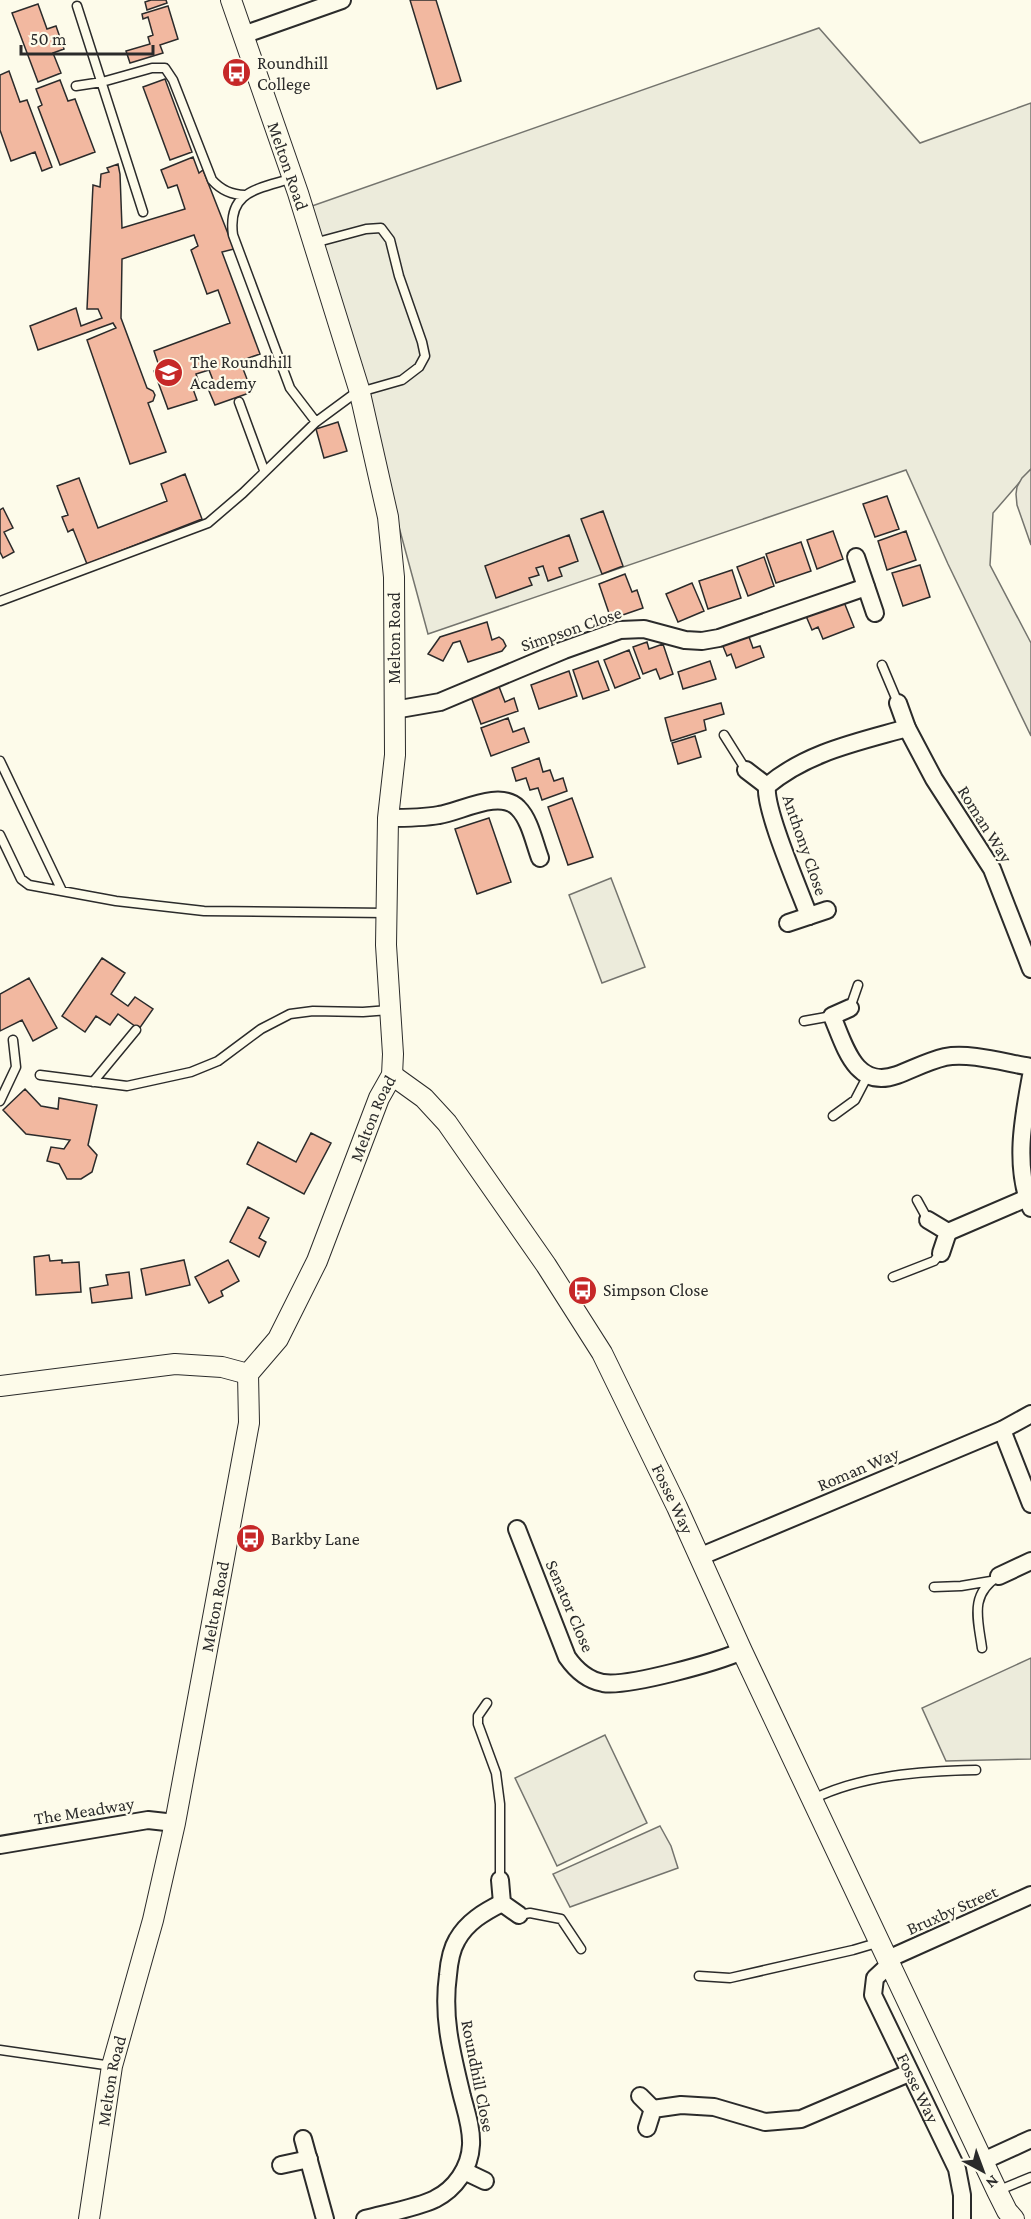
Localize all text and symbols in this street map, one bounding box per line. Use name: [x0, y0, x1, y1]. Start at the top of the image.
scale bar: [21, 18, 153, 56]
text: 50 m: [30, 29, 67, 49]
place label: Roundhill College: [257, 53, 328, 94]
bus stop icon: Roundhill College: [220, 57, 252, 89]
street label: Melton Road: [264, 119, 313, 213]
place label: The Roundhill Academy: [190, 352, 292, 393]
school or university icon: The Roundhill Academy: [153, 356, 185, 388]
street label: Melton Road: [384, 592, 404, 684]
street label: Simpson Close: [518, 602, 624, 656]
street label: Roman Way: [954, 782, 1017, 867]
street label: Anthony Close: [778, 792, 832, 898]
street label: Melton Road: [346, 1071, 400, 1164]
bus stop icon: Simpson Close: [566, 1274, 598, 1306]
place label: Simpson Close: [603, 1280, 708, 1300]
street label: Roman Way: [814, 1443, 902, 1495]
street label: Fosse Way: [648, 1461, 698, 1538]
bus stop icon: Barkby Lane: [234, 1523, 266, 1555]
place label: Barkby Lane: [271, 1529, 360, 1549]
street label: Senator Close: [542, 1557, 598, 1655]
street label: Melton Road: [197, 1559, 233, 1654]
street label: The Meadway: [33, 1793, 136, 1829]
street label: Bruxby Street: [904, 1881, 1001, 1939]
street label: Roundhill Close: [457, 2018, 499, 2134]
street label: Melton Road: [93, 2033, 130, 2128]
street label: Fosse Way: [893, 2050, 944, 2127]
north arrow: [953, 2141, 1013, 2201]
text: N: [983, 2172, 1002, 2192]

